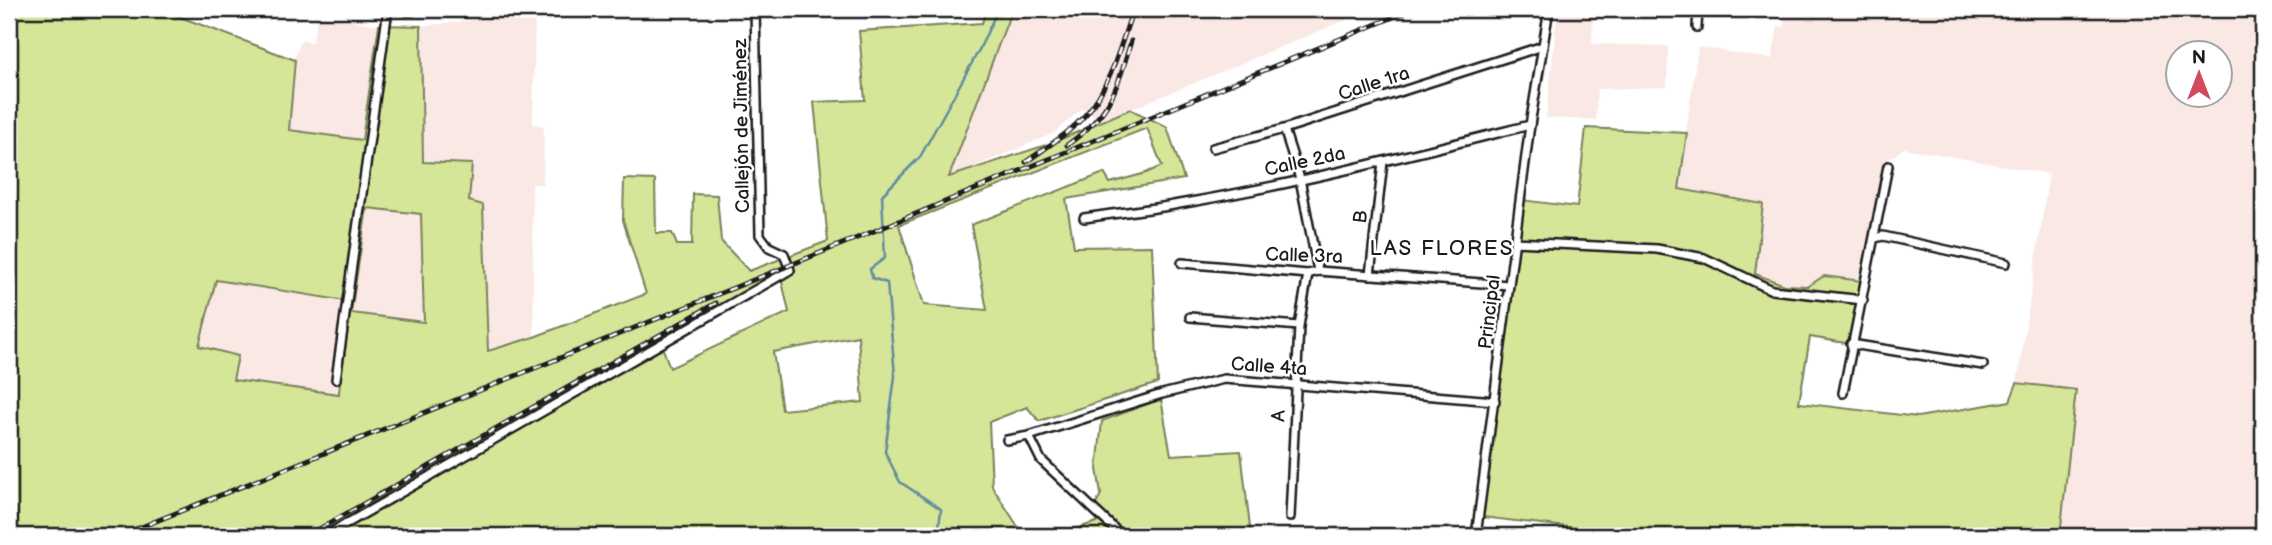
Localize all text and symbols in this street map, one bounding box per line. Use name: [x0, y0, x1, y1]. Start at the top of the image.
street label: Callejón de Jiménez: [729, 38, 755, 213]
north arrow: [2164, 38, 2234, 108]
text: N: [2192, 47, 2206, 70]
street label: Calle 1ra: [1335, 62, 1413, 106]
street label: Calle 2da: [1263, 142, 1347, 182]
street label: B: [1349, 209, 1373, 225]
district label: LAS FLORES: [1370, 236, 1514, 261]
street label: Calle 3ra: [1265, 243, 1343, 269]
street label: Principal: [1474, 274, 1506, 350]
street label: Calle 4ta: [1230, 353, 1308, 381]
street label: A: [1267, 409, 1291, 422]

